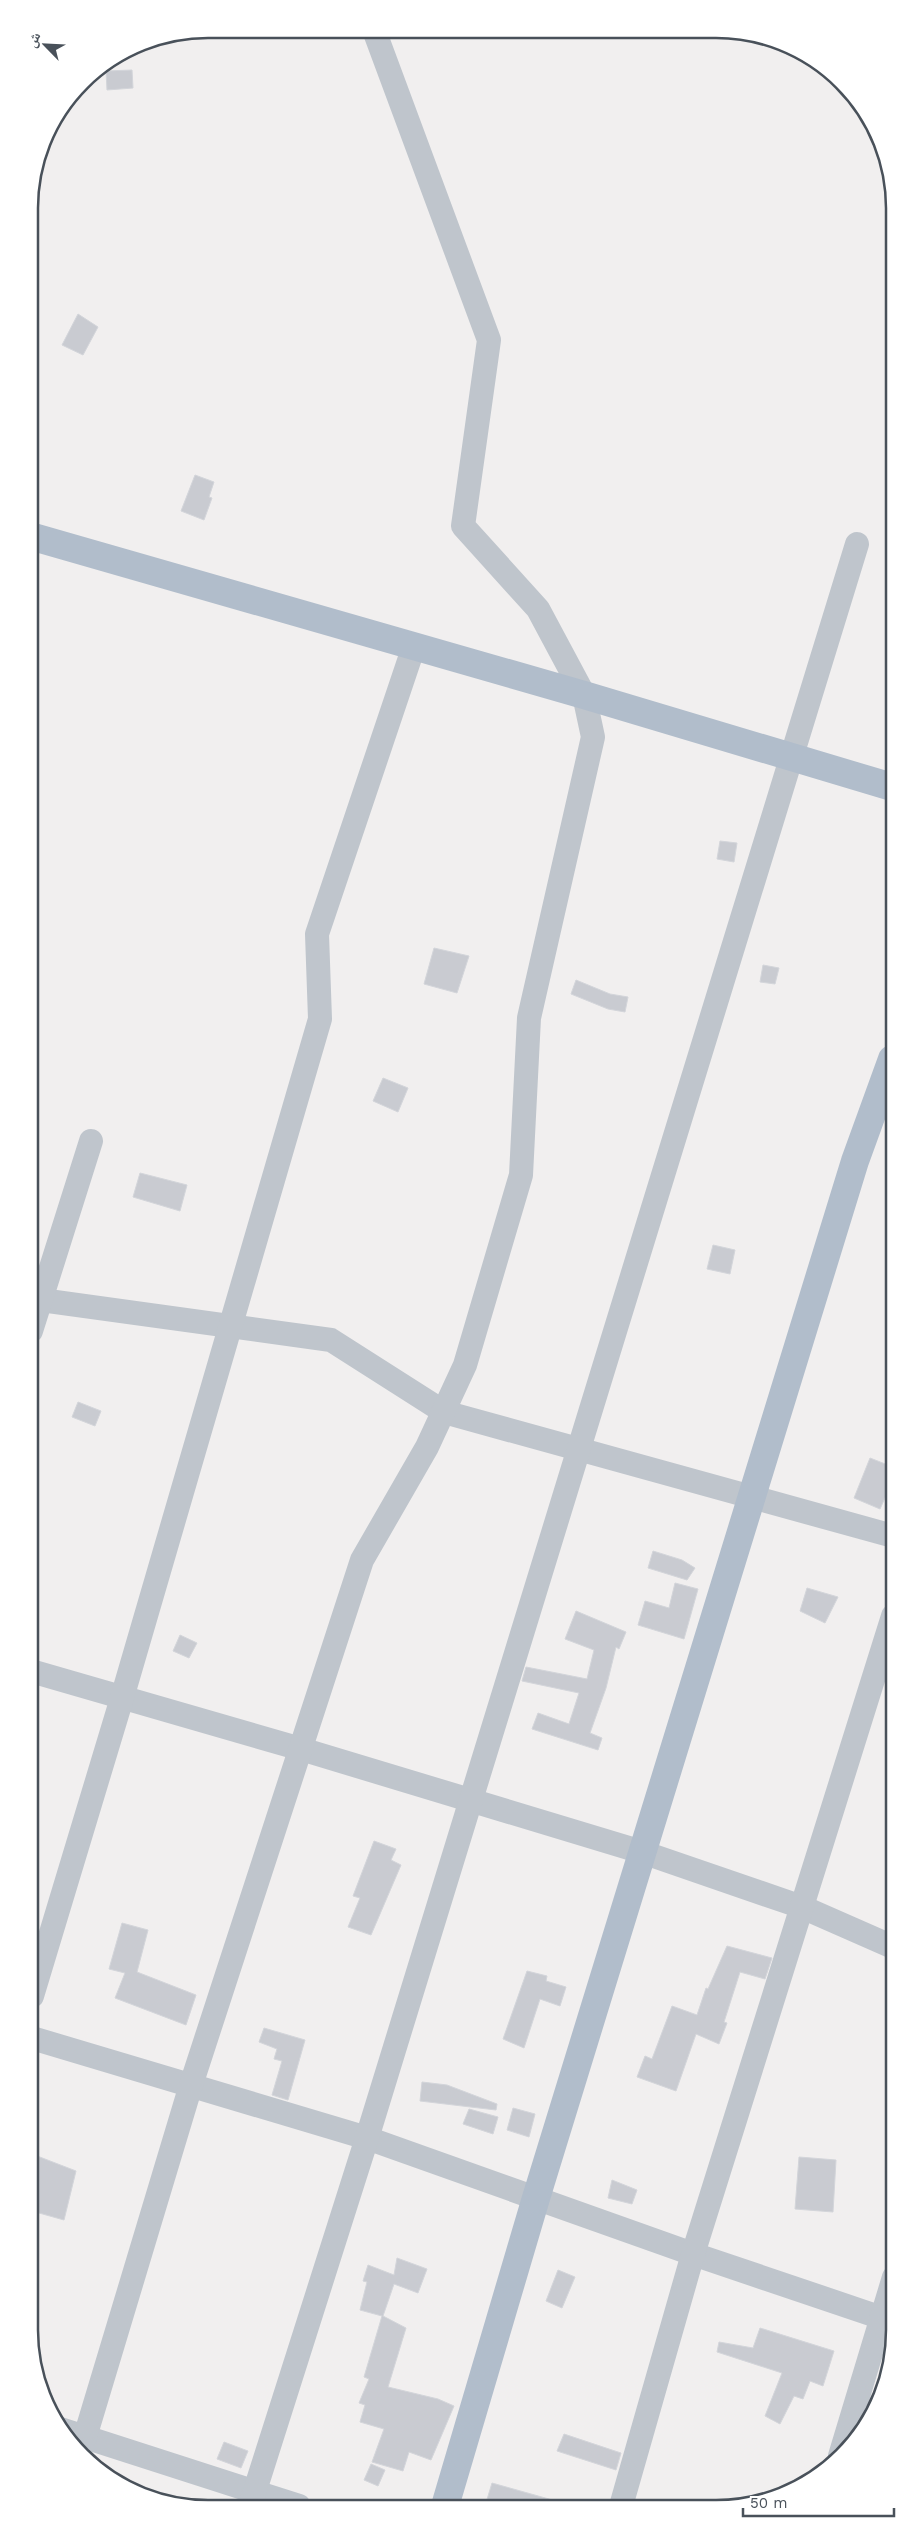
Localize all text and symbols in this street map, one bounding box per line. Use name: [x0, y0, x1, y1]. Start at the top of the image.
north arrow: [20, 20, 70, 70]
text: ش: [23, 30, 44, 50]
scale bar: [743, 2486, 894, 2518]
text: 50 m: [750, 2494, 787, 2512]

